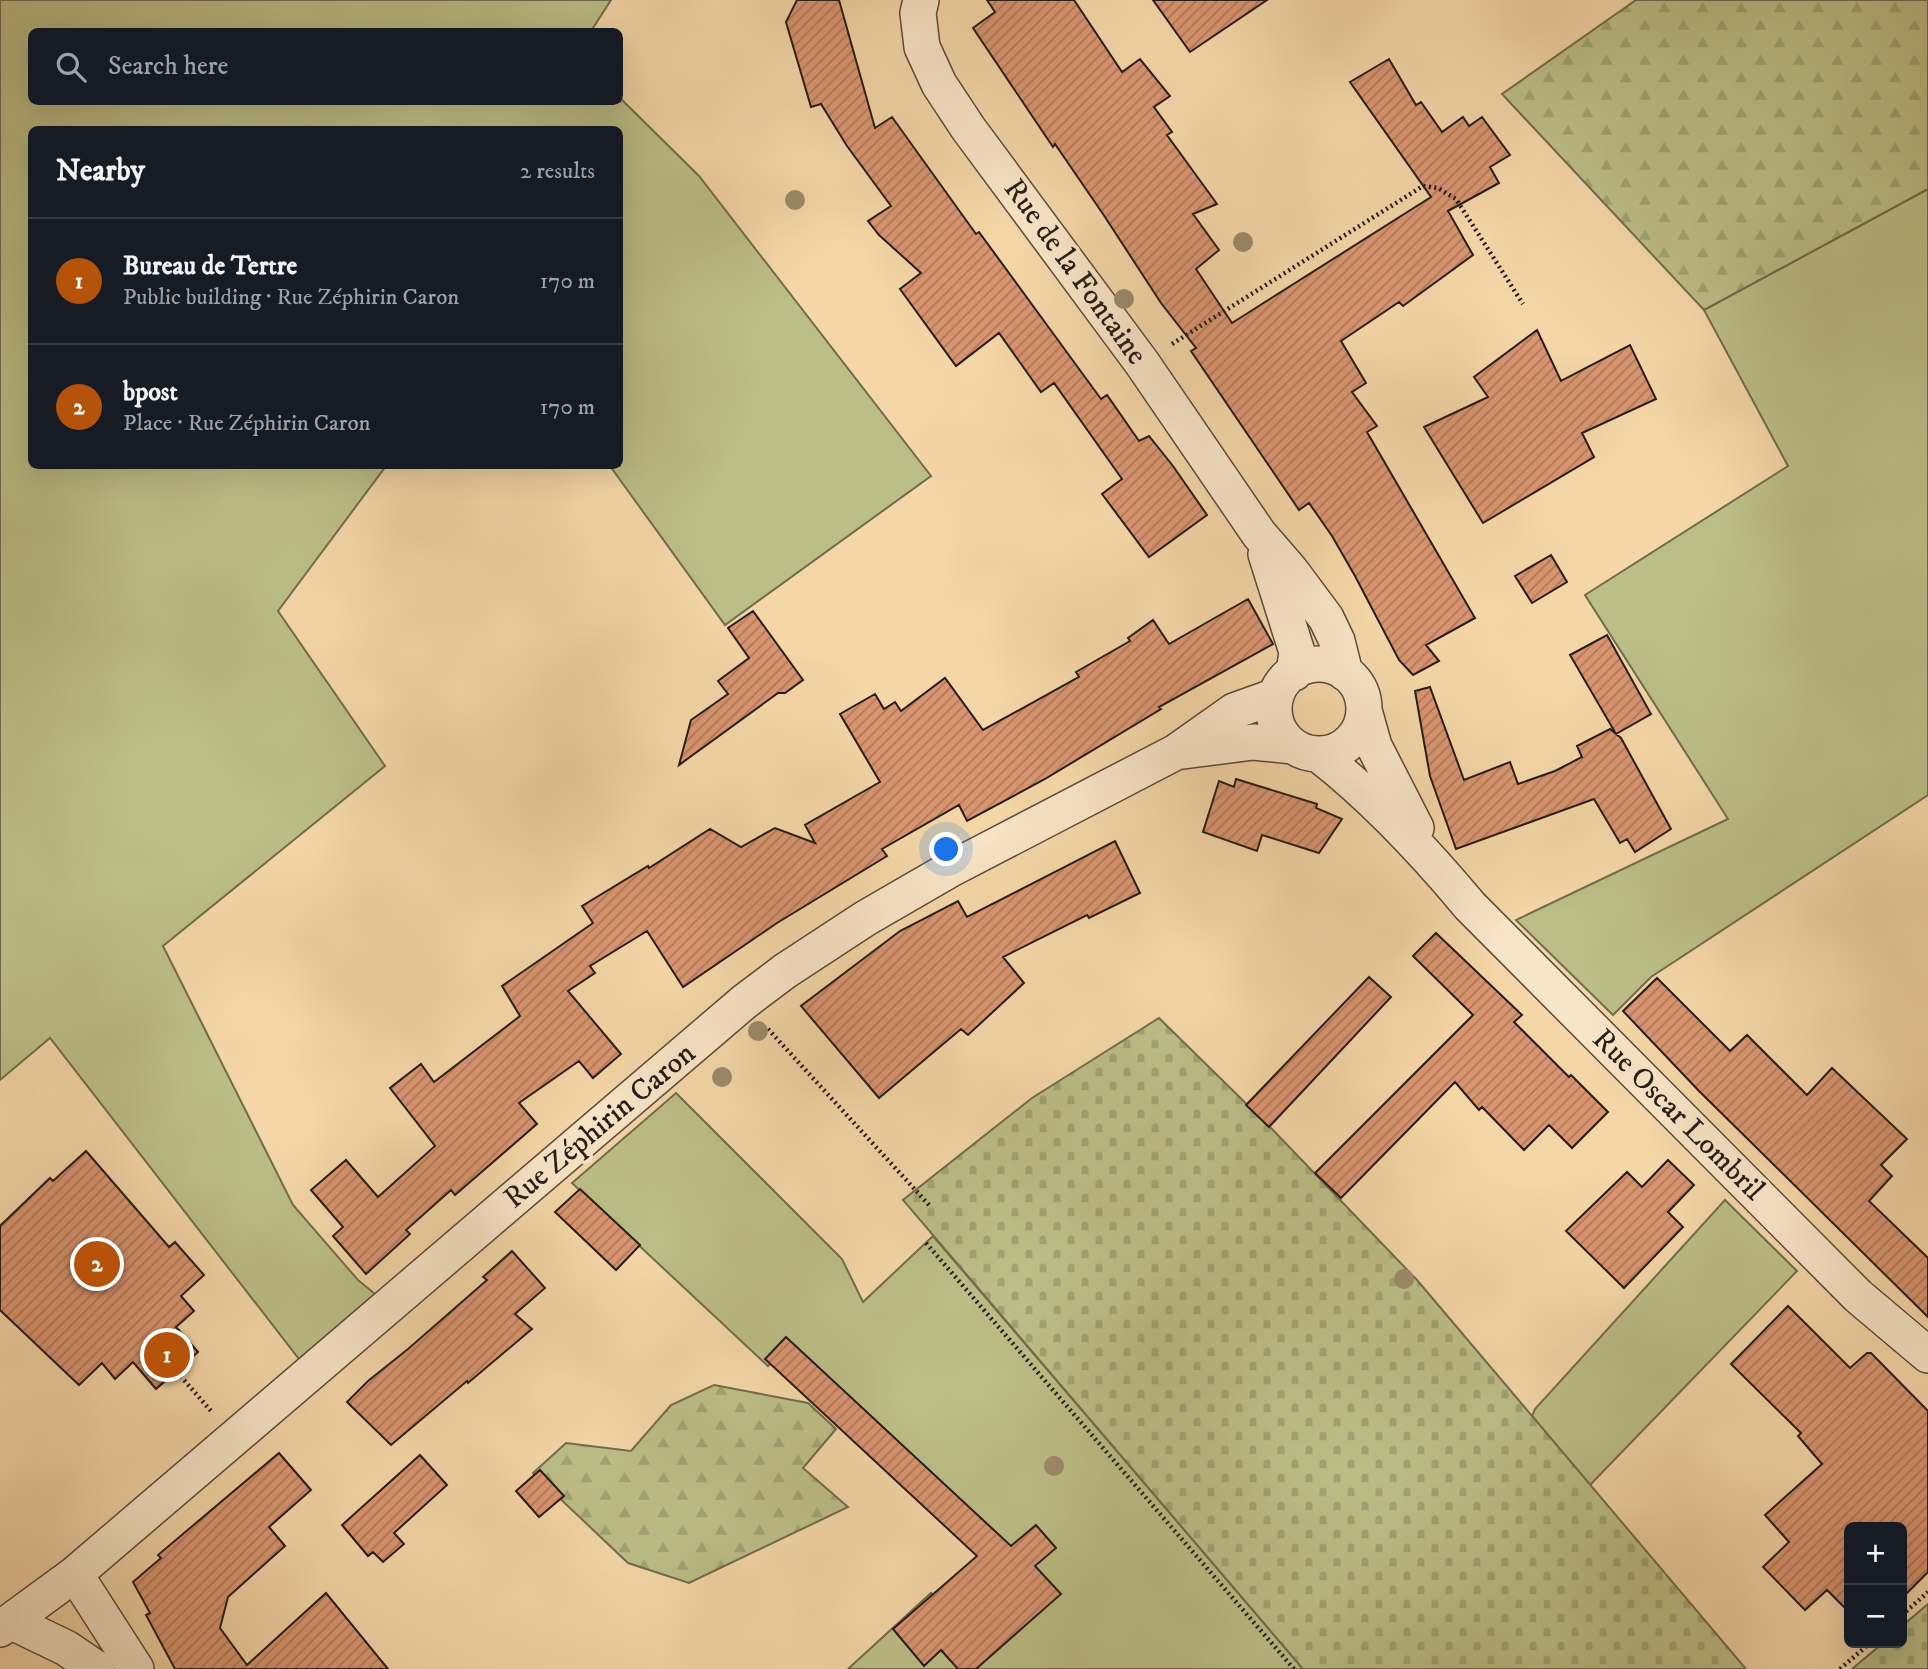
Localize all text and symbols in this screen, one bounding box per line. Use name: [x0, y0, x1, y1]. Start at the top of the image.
search box: [28, 28, 623, 105]
icon: search: [52, 48, 90, 86]
text: Search here: [108, 50, 228, 83]
text: Nearby: [56, 153, 145, 190]
text: 2 results: [520, 157, 595, 186]
street label: Rue de la Fontaine: [995, 172, 1155, 372]
text: Bureau de Tertre: [123, 250, 297, 283]
text: 1: [75, 267, 83, 296]
text: 170 m: [540, 267, 595, 296]
text: Public building · Rue Zéphirin Caron: [123, 283, 459, 312]
text: bpost: [123, 376, 178, 409]
text: 2: [73, 393, 85, 422]
text: 170 m: [540, 393, 595, 422]
text: Place · Rue Zéphirin Caron: [123, 409, 371, 438]
your location: [929, 832, 963, 866]
street label: Rue Oscar Lombril: [1584, 1021, 1772, 1209]
street label: Rue Zéphirin Caron: [497, 1035, 703, 1217]
pin: 2: [74, 1238, 120, 1290]
pin: 1: [144, 1329, 190, 1381]
map controls: [1844, 1522, 1907, 1648]
button: +: [1844, 1522, 1907, 1585]
button: −: [1844, 1585, 1907, 1648]

